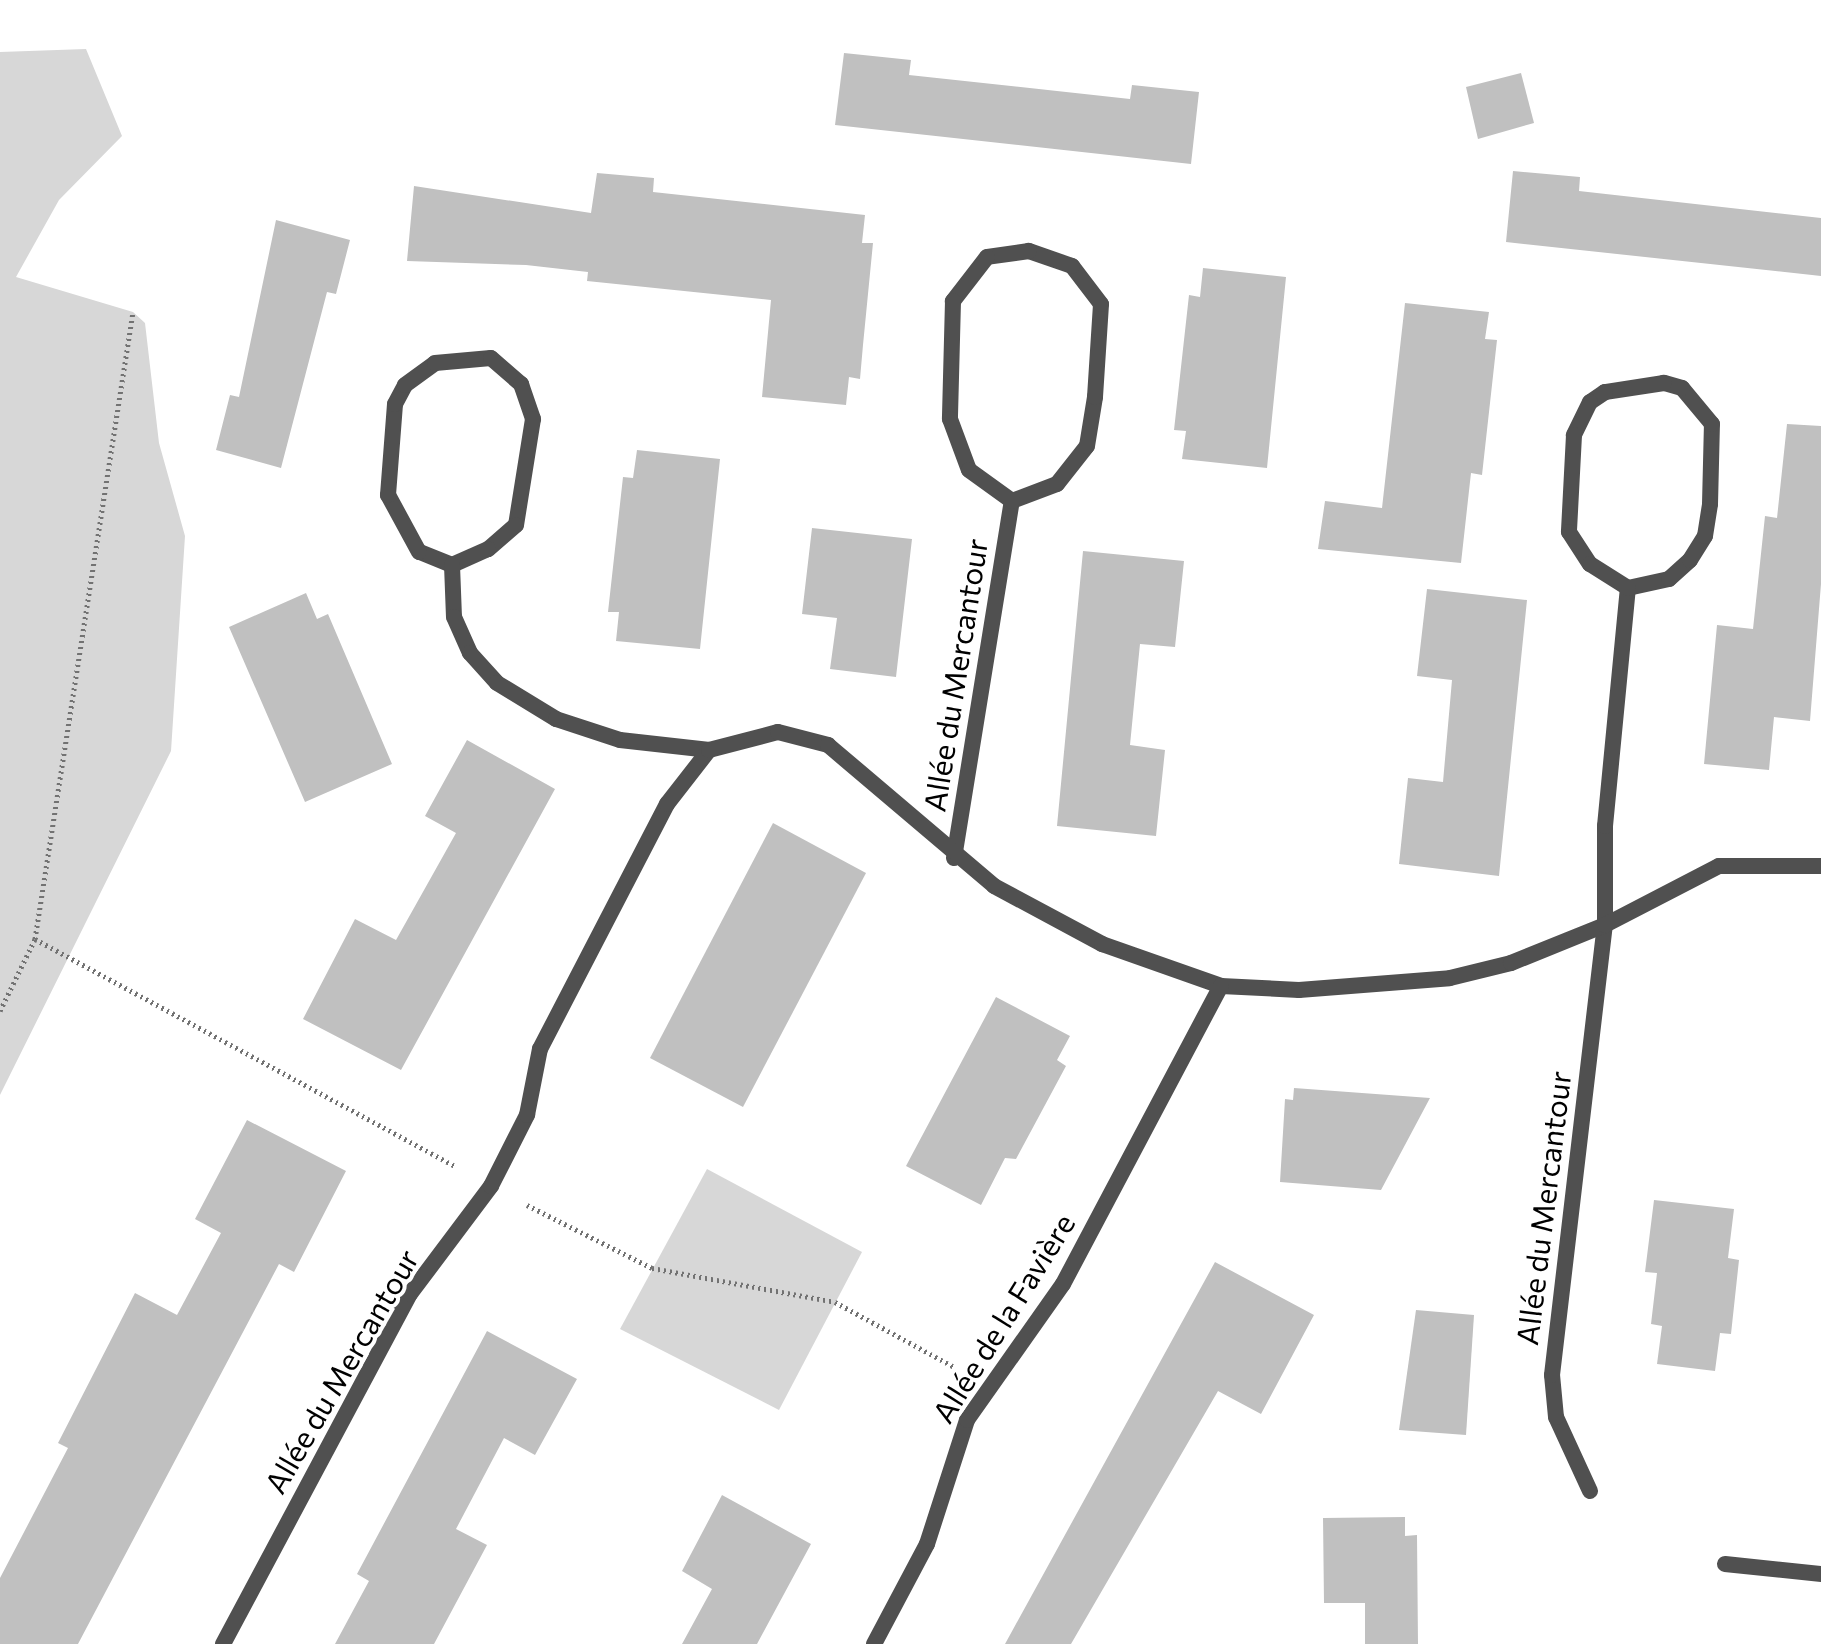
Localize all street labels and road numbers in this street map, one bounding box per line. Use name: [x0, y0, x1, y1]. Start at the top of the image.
street label: Allée du Mercantour: [916, 536, 994, 814]
street label: Allée du Mercantour: [1508, 1069, 1578, 1347]
street label: Allée de la Favière: [924, 1207, 1082, 1429]
street label: Allée du Mercantour: [257, 1243, 425, 1499]

